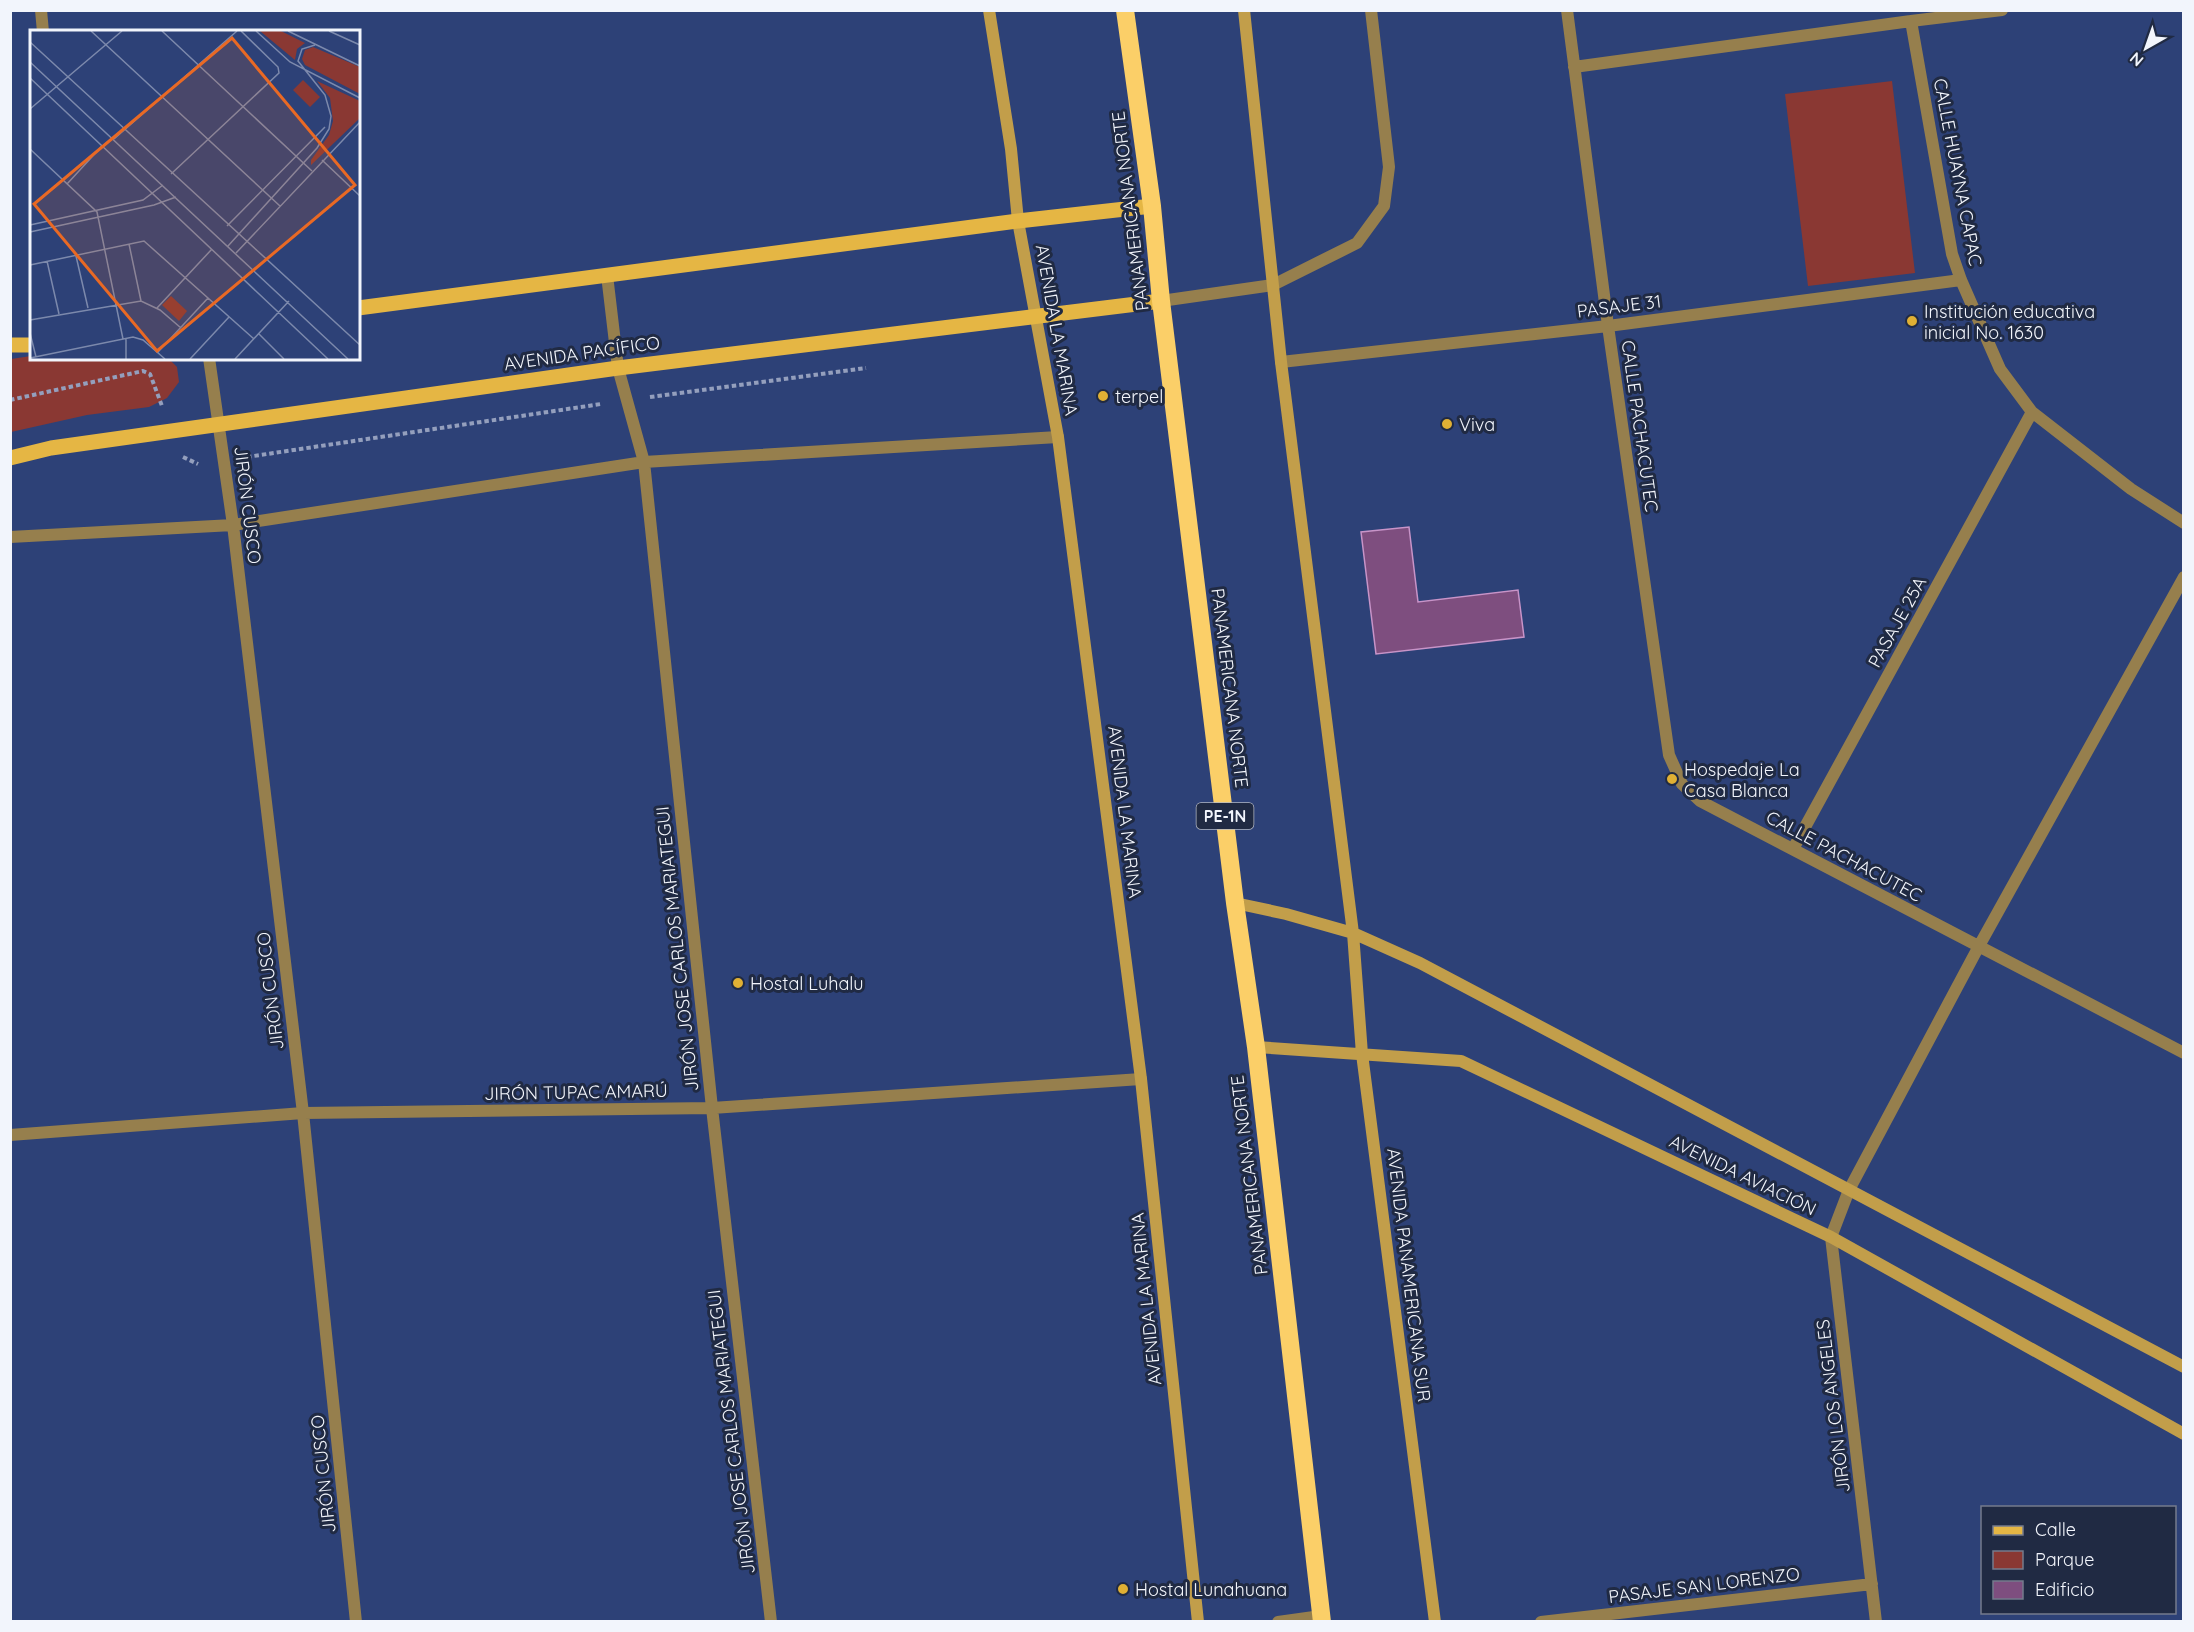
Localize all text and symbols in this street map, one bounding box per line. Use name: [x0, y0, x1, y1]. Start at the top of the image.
north arrow: [2116, 18, 2176, 78]
inset map: [30, 30, 360, 360]
text: N: [2125, 48, 2147, 71]
street label: CALLE HUAYNA CAPAC: [1929, 76, 1988, 268]
street label: PANAMERICANA NORTE: [1106, 110, 1154, 312]
street label: AVENIDA LA MARINA: [1031, 243, 1083, 418]
street label: PASAJE 31: [1575, 289, 1663, 323]
place label: Institución educativa inicial No. 1630: [1924, 300, 2095, 344]
marker: Institución educativa inicial No. 1630: [1905, 314, 1919, 328]
street label: AVENIDA PACÍFICO: [503, 331, 661, 375]
street label: CALLE PACHACUTEC: [1617, 339, 1663, 513]
place label: terpel: [1115, 385, 1163, 408]
marker: terpel: [1096, 389, 1110, 403]
place label: Viva: [1459, 413, 1495, 436]
marker: Viva: [1440, 417, 1454, 431]
street label: JIRÓN CUSCO: [229, 445, 267, 565]
street label: PASAJE 25A: [1863, 572, 1932, 671]
street label: PANAMERICANA NORTE: [1206, 587, 1254, 789]
street label: AVENIDA LA MARINA: [1103, 725, 1147, 900]
place label: Hospedaje La Casa Blanca: [1684, 758, 1800, 802]
marker: Hospedaje La Casa Blanca: [1665, 772, 1679, 786]
road number: PE-1N: [1196, 803, 1254, 829]
street label: JIRÓN JOSE CARLOS MARIATEGUI: [651, 805, 703, 1093]
street label: CALLE PACHACUTEC: [1762, 805, 1926, 907]
street label: JIRÓN CUSCO: [251, 931, 289, 1051]
place label: Hostal Luhalu: [750, 972, 864, 995]
marker: Hostal Luhalu: [731, 976, 745, 990]
street label: PANAMERICANA NORTE: [1225, 1074, 1273, 1276]
street label: JIRÓN TUPAC AMARÚ: [484, 1079, 668, 1105]
street label: AVENIDA AVIACIÓN: [1666, 1130, 1820, 1220]
street label: AVENIDA PANAMERICANA SUR: [1382, 1147, 1436, 1403]
street label: AVENIDA LA MARINA: [1125, 1211, 1166, 1386]
street label: JIRÓN JOSE CARLOS MARIATEGUI: [702, 1288, 760, 1576]
street label: JIRÓN LOS ANGELES: [1811, 1318, 1855, 1494]
street label: JIRÓN CUSCO: [305, 1414, 341, 1534]
legend: [1981, 1506, 2176, 1614]
text: Calle: [2035, 1518, 2076, 1541]
text: Parque: [2035, 1548, 2094, 1571]
street label: PASAJE SAN LORENZO: [1607, 1562, 1801, 1608]
place label: Hostal Lunahuana: [1135, 1578, 1287, 1601]
text: Edificio: [2035, 1578, 2094, 1601]
marker: Hostal Lunahuana: [1116, 1582, 1130, 1596]

